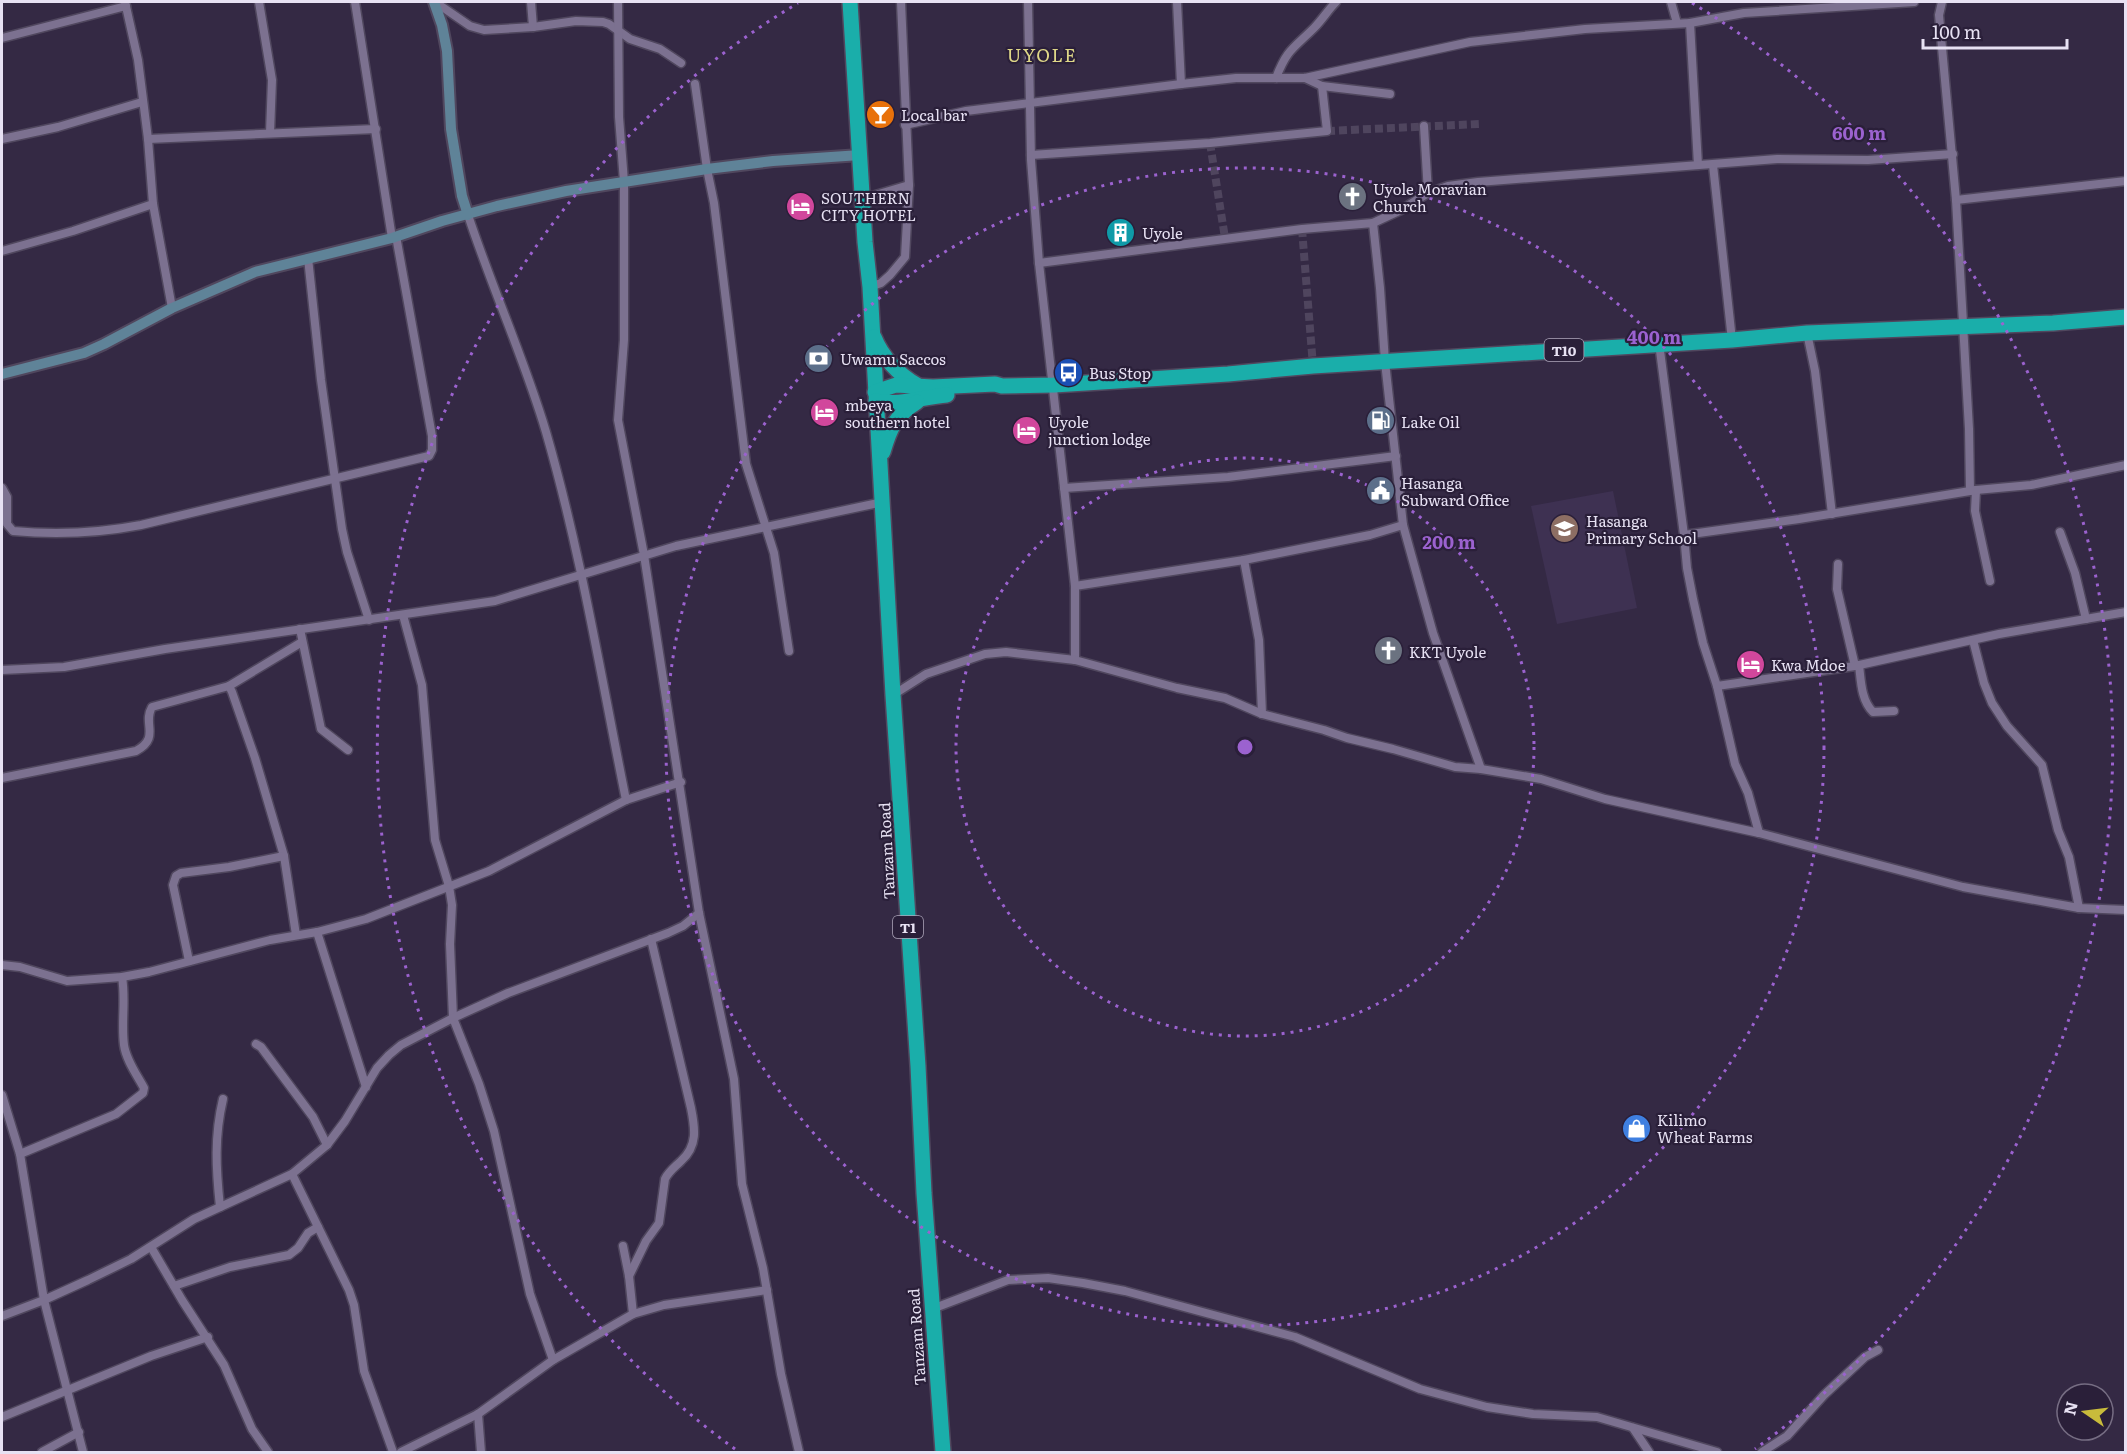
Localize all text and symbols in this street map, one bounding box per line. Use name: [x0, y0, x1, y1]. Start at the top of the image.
scale bar: [1923, 12, 2067, 50]
text: 100 m: [1932, 18, 1981, 45]
district label: UYOLE: [1007, 41, 1077, 68]
bar icon: Local bar: [864, 98, 896, 130]
place label: Local bar: [901, 103, 967, 126]
text: 600 m: [1832, 119, 1886, 146]
place label: Uyole Moravian Church: [1373, 177, 1487, 217]
church icon: Uyole Moravian Church: [1336, 181, 1368, 213]
place label: SOUTHERN CITY HOTEL: [821, 186, 916, 226]
hotel icon: SOUTHERN CITY HOTEL: [784, 190, 816, 222]
building icon: Uyole: [1105, 216, 1137, 248]
place label: Uyole: [1142, 221, 1183, 244]
text: 400 m: [1627, 323, 1681, 350]
road number: T10: [1544, 339, 1584, 361]
bank icon: Uwamu Saccos: [803, 342, 835, 374]
place label: Uwamu Saccos: [840, 347, 946, 370]
bus stop icon: Bus Stop: [1052, 356, 1084, 388]
place label: Bus Stop: [1089, 361, 1151, 384]
place label: mbeya southern hotel: [845, 393, 950, 433]
hotel icon: mbeya southern hotel: [808, 397, 840, 429]
fuel station icon: Lake Oil: [1364, 405, 1396, 437]
place label: Uyole junction lodge: [1048, 410, 1151, 450]
place label: Lake Oil: [1401, 410, 1460, 433]
hotel icon: Uyole junction lodge: [1011, 414, 1043, 446]
place label: Hasanga Subward Office: [1401, 471, 1510, 511]
public building icon: Hasanga Subward Office: [1364, 475, 1396, 507]
place label: Hasanga Primary School: [1586, 509, 1697, 549]
school or university icon: Hasanga Primary School: [1549, 513, 1581, 545]
text: 200 m: [1422, 528, 1476, 555]
church icon: KKT Uyole: [1372, 635, 1404, 667]
place label: KKT Uyole: [1409, 640, 1486, 663]
hotel icon: Kwa Mdoe: [1734, 648, 1766, 680]
place label: Kwa Mdoe: [1771, 653, 1846, 676]
centre of rings: [1235, 737, 1255, 757]
street label: Tanzam Road: [872, 802, 900, 900]
road number: T1: [893, 916, 923, 938]
place label: Kilimo Wheat Farms: [1657, 1108, 1753, 1148]
shop icon: Kilimo Wheat Farms: [1620, 1112, 1652, 1144]
street label: Tanzam Road: [901, 1288, 931, 1386]
north arrow: [2055, 1382, 2115, 1442]
text: N: [2056, 1399, 2083, 1418]

